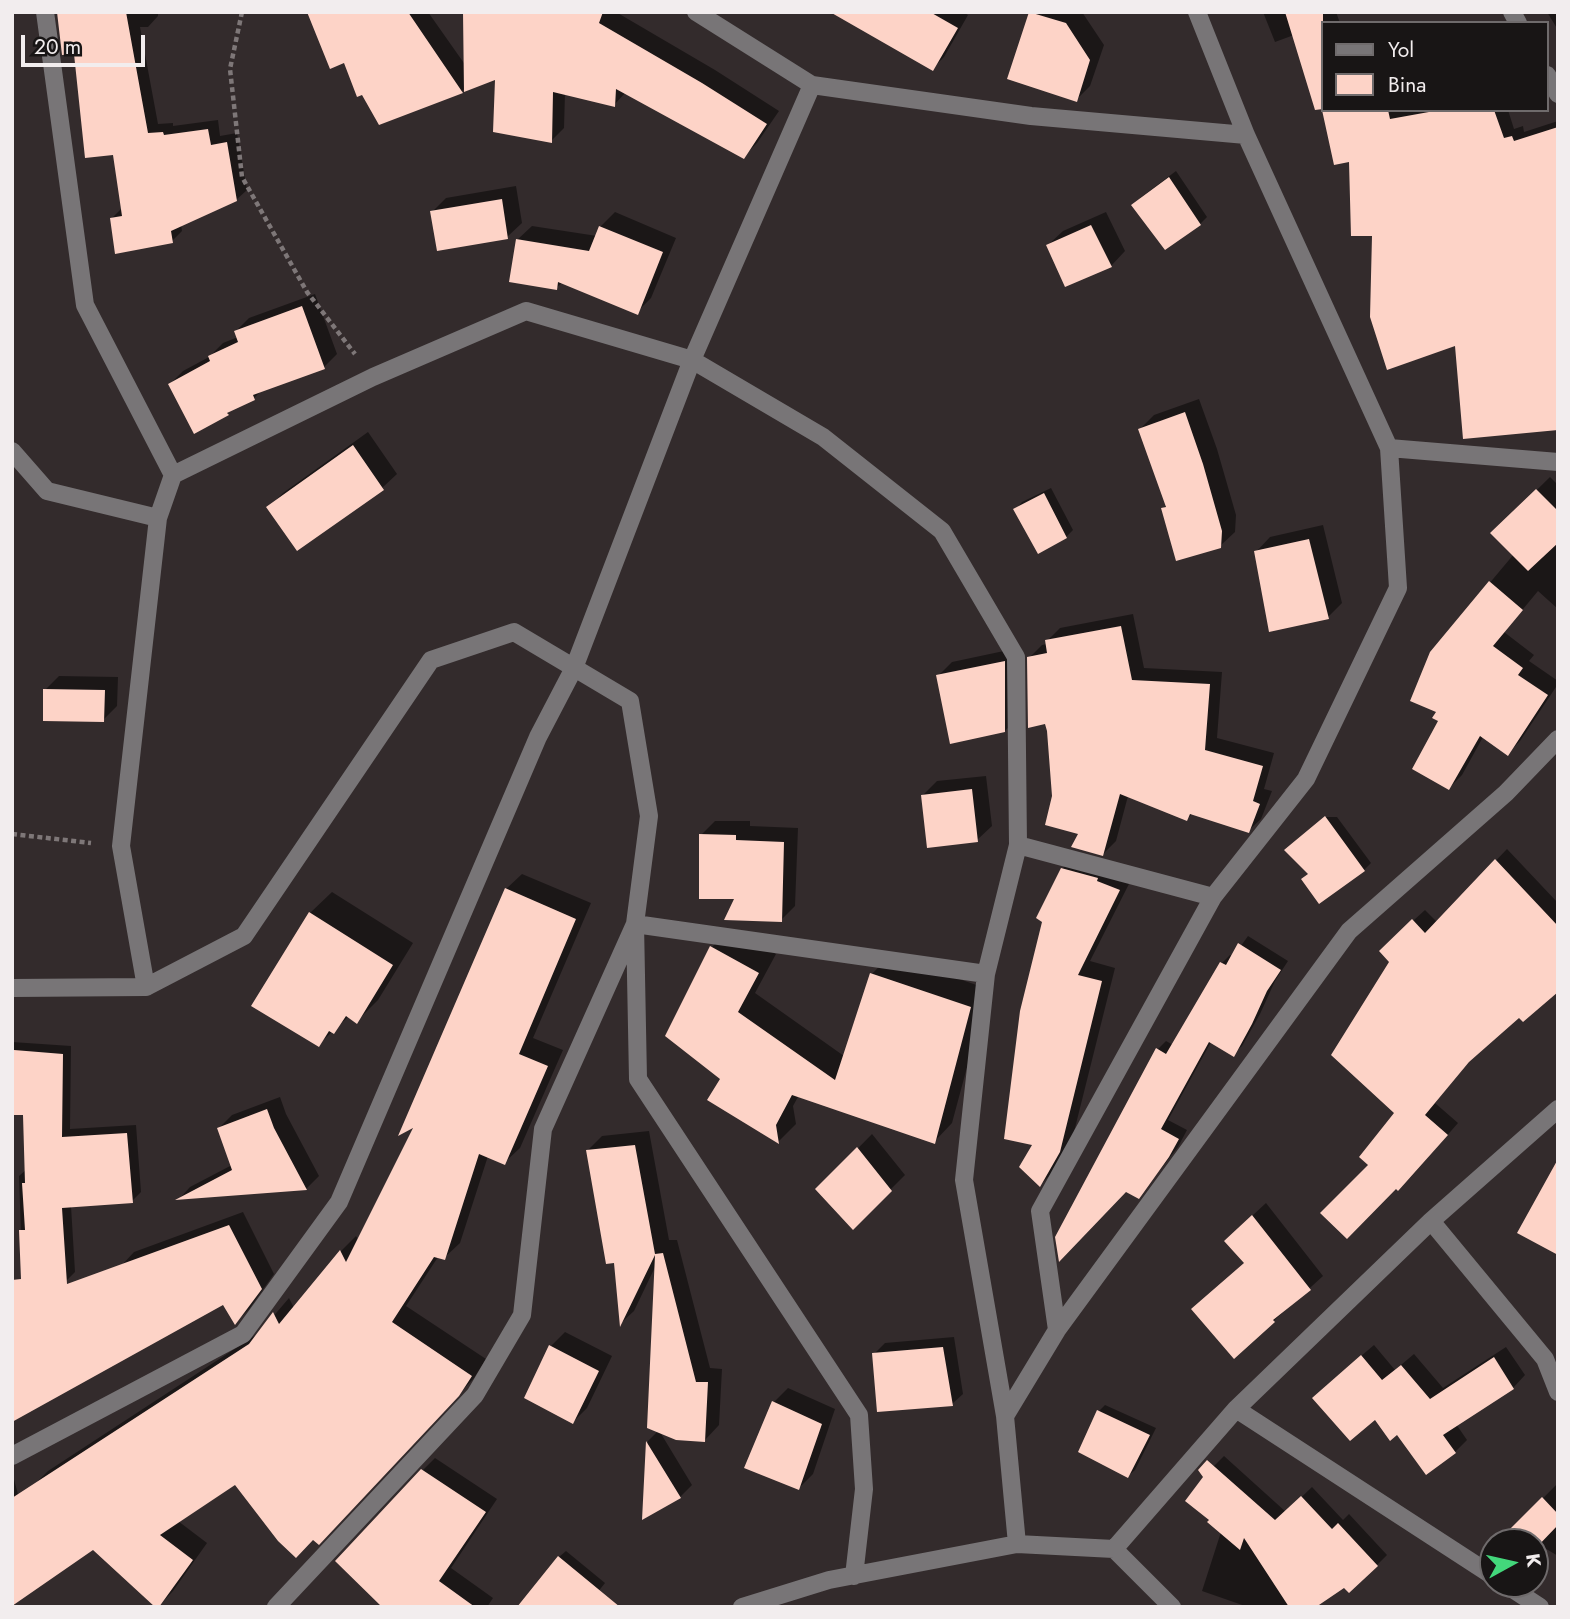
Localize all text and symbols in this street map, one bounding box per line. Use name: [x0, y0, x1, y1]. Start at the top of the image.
scale bar: [24, 21, 149, 65]
legend: [1322, 21, 1549, 112]
text: 20 m: [34, 32, 81, 62]
text: Yol: [1388, 35, 1414, 65]
text: Bina: [1388, 70, 1426, 100]
north arrow: [1479, 1528, 1549, 1598]
text: K: [1519, 1552, 1548, 1569]

